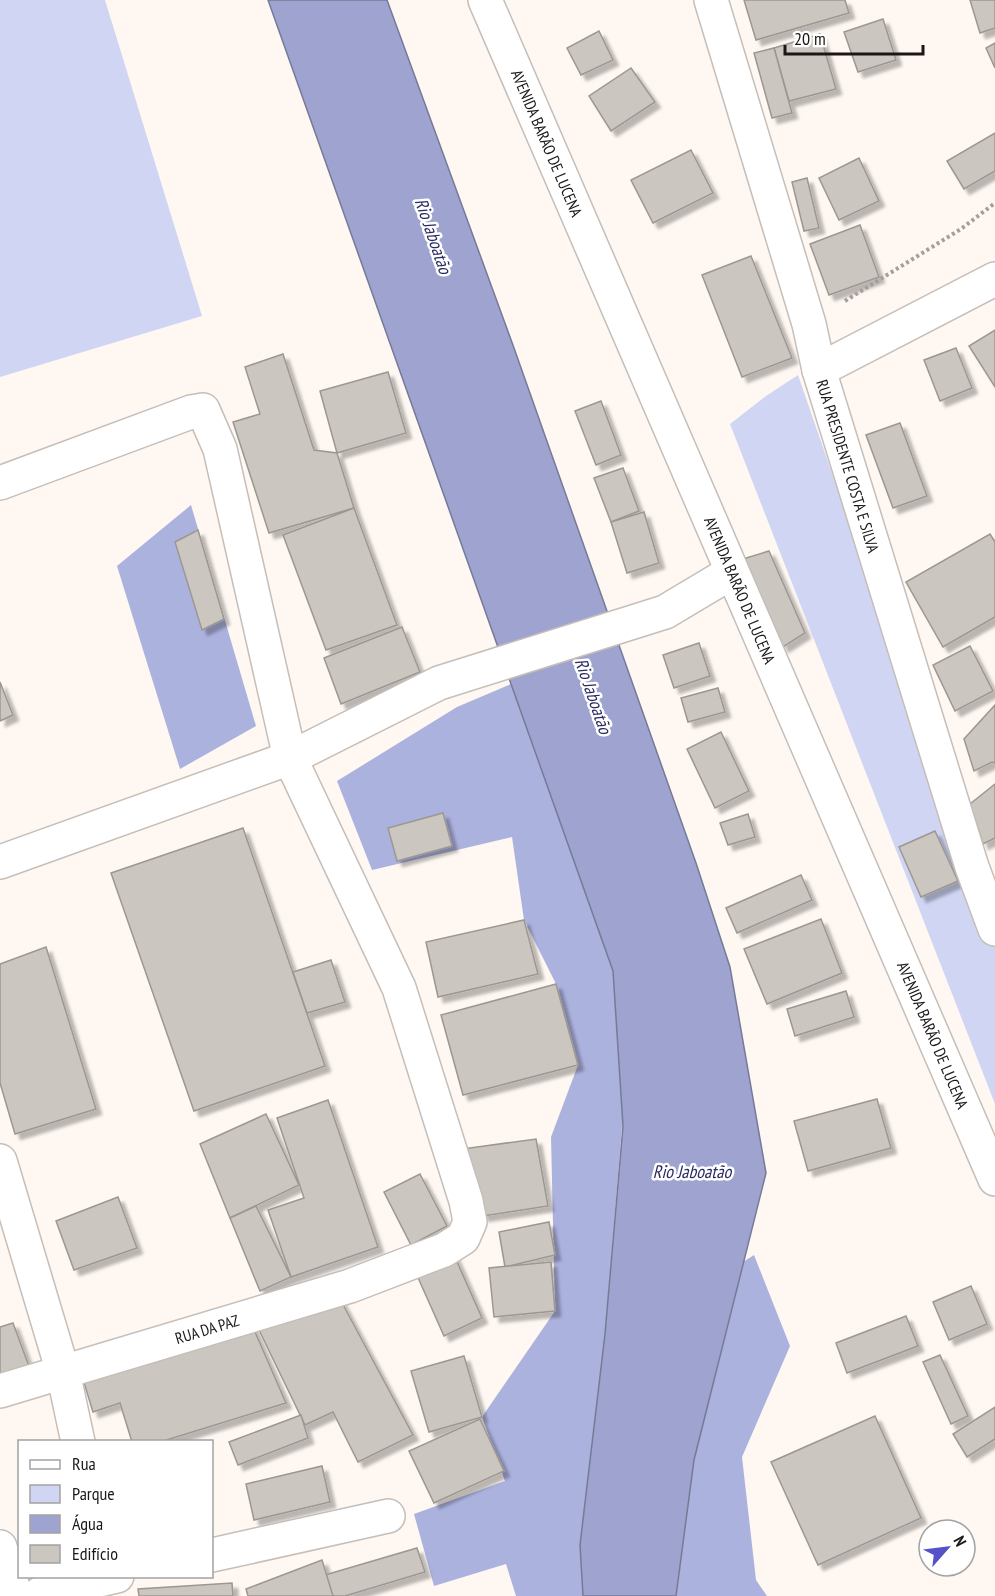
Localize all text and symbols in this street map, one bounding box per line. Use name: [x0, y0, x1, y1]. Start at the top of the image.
scale bar: [785, 18, 923, 56]
text: 20 m: [794, 27, 826, 50]
street label: AVENIDA BARÃO DE LUCENA: [507, 66, 587, 220]
water label: Rio Jaboatão: [410, 195, 458, 278]
street label: RUA PRESIDENTE COSTA E SILVA: [812, 377, 884, 555]
street label: AVENIDA BARÃO DE LUCENA: [700, 513, 780, 667]
water label: Rio Jaboatão: [570, 655, 618, 738]
street label: AVENIDA BARÃO DE LUCENA: [893, 958, 973, 1112]
water label: Rio Jaboatão: [653, 1160, 732, 1183]
street label: RUA DA PAZ: [173, 1310, 241, 1348]
legend: [18, 1440, 213, 1578]
text: Rua: [72, 1452, 96, 1475]
text: Parque: [72, 1482, 115, 1505]
text: Água: [72, 1512, 103, 1535]
north arrow: [917, 1518, 977, 1578]
text: N: [949, 1532, 971, 1549]
text: Edifício: [72, 1542, 118, 1565]

